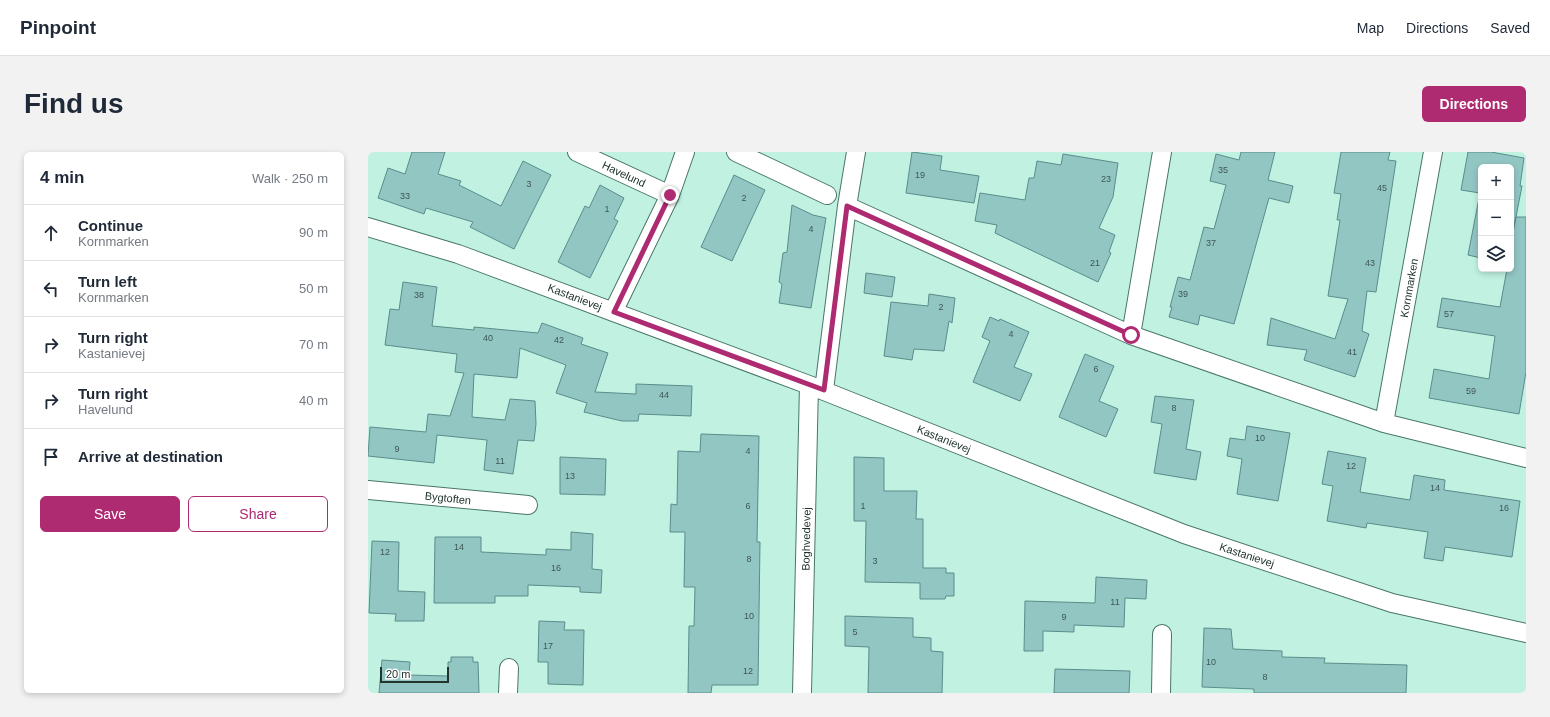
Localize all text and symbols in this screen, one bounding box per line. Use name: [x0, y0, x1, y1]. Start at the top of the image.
text: Pinpoint: [20, 17, 96, 38]
text: Map: [1357, 20, 1384, 36]
text: Directions: [1406, 20, 1468, 36]
text: Saved: [1490, 20, 1530, 36]
button: Directions: [1422, 86, 1526, 122]
text: Find us: [24, 88, 124, 119]
street label: Havelund: [600, 159, 648, 189]
map controls: [1478, 164, 1514, 272]
button: +: [1478, 164, 1514, 200]
house number: 35: [1218, 165, 1228, 175]
text: 4 min: [40, 168, 84, 187]
house number: 19: [915, 170, 925, 180]
text: Walk · 250 m: [252, 171, 328, 186]
house number: 23: [1101, 174, 1111, 184]
house number: 3: [526, 179, 532, 189]
house number: 45: [1377, 183, 1387, 193]
route end: [661, 186, 679, 204]
house number: 33: [400, 191, 410, 201]
house number: 2: [741, 193, 747, 203]
button: −: [1478, 200, 1514, 236]
house number: 1: [604, 204, 610, 214]
text: Continue: [78, 217, 143, 234]
icon: ahead: [40, 222, 62, 244]
house number: 4: [808, 224, 814, 234]
text: 90 m: [299, 225, 328, 240]
text: Kornmarken: [78, 234, 149, 249]
button: layers: [1478, 236, 1514, 272]
house number: 37: [1206, 238, 1216, 248]
street label: Kornmarken: [1398, 257, 1420, 319]
house number: 21: [1090, 258, 1100, 268]
house number: 43: [1365, 258, 1375, 268]
text: Turn left: [78, 273, 137, 290]
icon: left: [40, 278, 62, 300]
text: 50 m: [299, 281, 328, 296]
street label: Kastanievej: [546, 281, 604, 313]
house number: 39: [1178, 289, 1188, 299]
text: Kornmarken: [78, 290, 149, 305]
house number: 38: [414, 290, 424, 300]
house number: 2: [938, 302, 944, 312]
house number: 57: [1444, 309, 1454, 319]
route start: [1122, 326, 1140, 344]
text: Turn right: [78, 329, 148, 346]
house number: 4: [1008, 329, 1014, 339]
house number: 40: [483, 333, 493, 343]
icon: right: [40, 334, 62, 356]
house number: 42: [554, 335, 564, 345]
text: 70 m: [299, 337, 328, 352]
text: Kastanievej: [78, 346, 145, 361]
house number: 41: [1347, 347, 1357, 357]
house number: 6: [1093, 364, 1099, 374]
text: Turn right: [78, 385, 148, 402]
house number: 59: [1466, 386, 1476, 396]
icon: right: [40, 390, 62, 412]
house number: 44: [659, 390, 669, 400]
text: 40 m: [299, 393, 328, 408]
text: Havelund: [78, 402, 133, 417]
house number: 8: [1171, 403, 1177, 413]
street label: Kastanievej: [915, 423, 973, 455]
house number: 10: [1255, 433, 1265, 443]
house number: 9: [394, 444, 400, 454]
icon: arrive: [40, 446, 62, 468]
house number: 4: [745, 446, 751, 456]
text: Arrive at destination: [78, 448, 223, 465]
house number: 11: [495, 456, 505, 466]
house number: 12: [1346, 461, 1356, 471]
house number: 13: [565, 471, 575, 481]
house number: 14: [1430, 483, 1440, 493]
street label: Bygtoften: [424, 490, 472, 506]
button: Save: [40, 496, 180, 532]
button: Share: [188, 496, 328, 532]
house number: 6: [745, 501, 751, 511]
house number: 1: [860, 501, 866, 511]
house number: 16: [1499, 503, 1509, 513]
street label: Boghvedevej: [799, 507, 813, 571]
street label: Kastanievej: [1218, 541, 1276, 569]
house number: 14: [454, 542, 464, 552]
house number: 12: [380, 547, 390, 557]
house number: 8: [746, 554, 752, 564]
house number: 3: [872, 556, 878, 566]
house number: 16: [551, 563, 561, 573]
house number: 11: [1110, 597, 1120, 607]
house number: 10: [744, 611, 754, 621]
house number: 9: [1061, 612, 1067, 622]
house number: 5: [852, 627, 858, 637]
house number: 17: [543, 641, 553, 651]
house number: 10: [1206, 657, 1216, 667]
scale bar: [380, 665, 449, 684]
house number: 12: [743, 666, 753, 676]
text: 20 m: [386, 668, 410, 680]
house number: 8: [1262, 672, 1268, 682]

